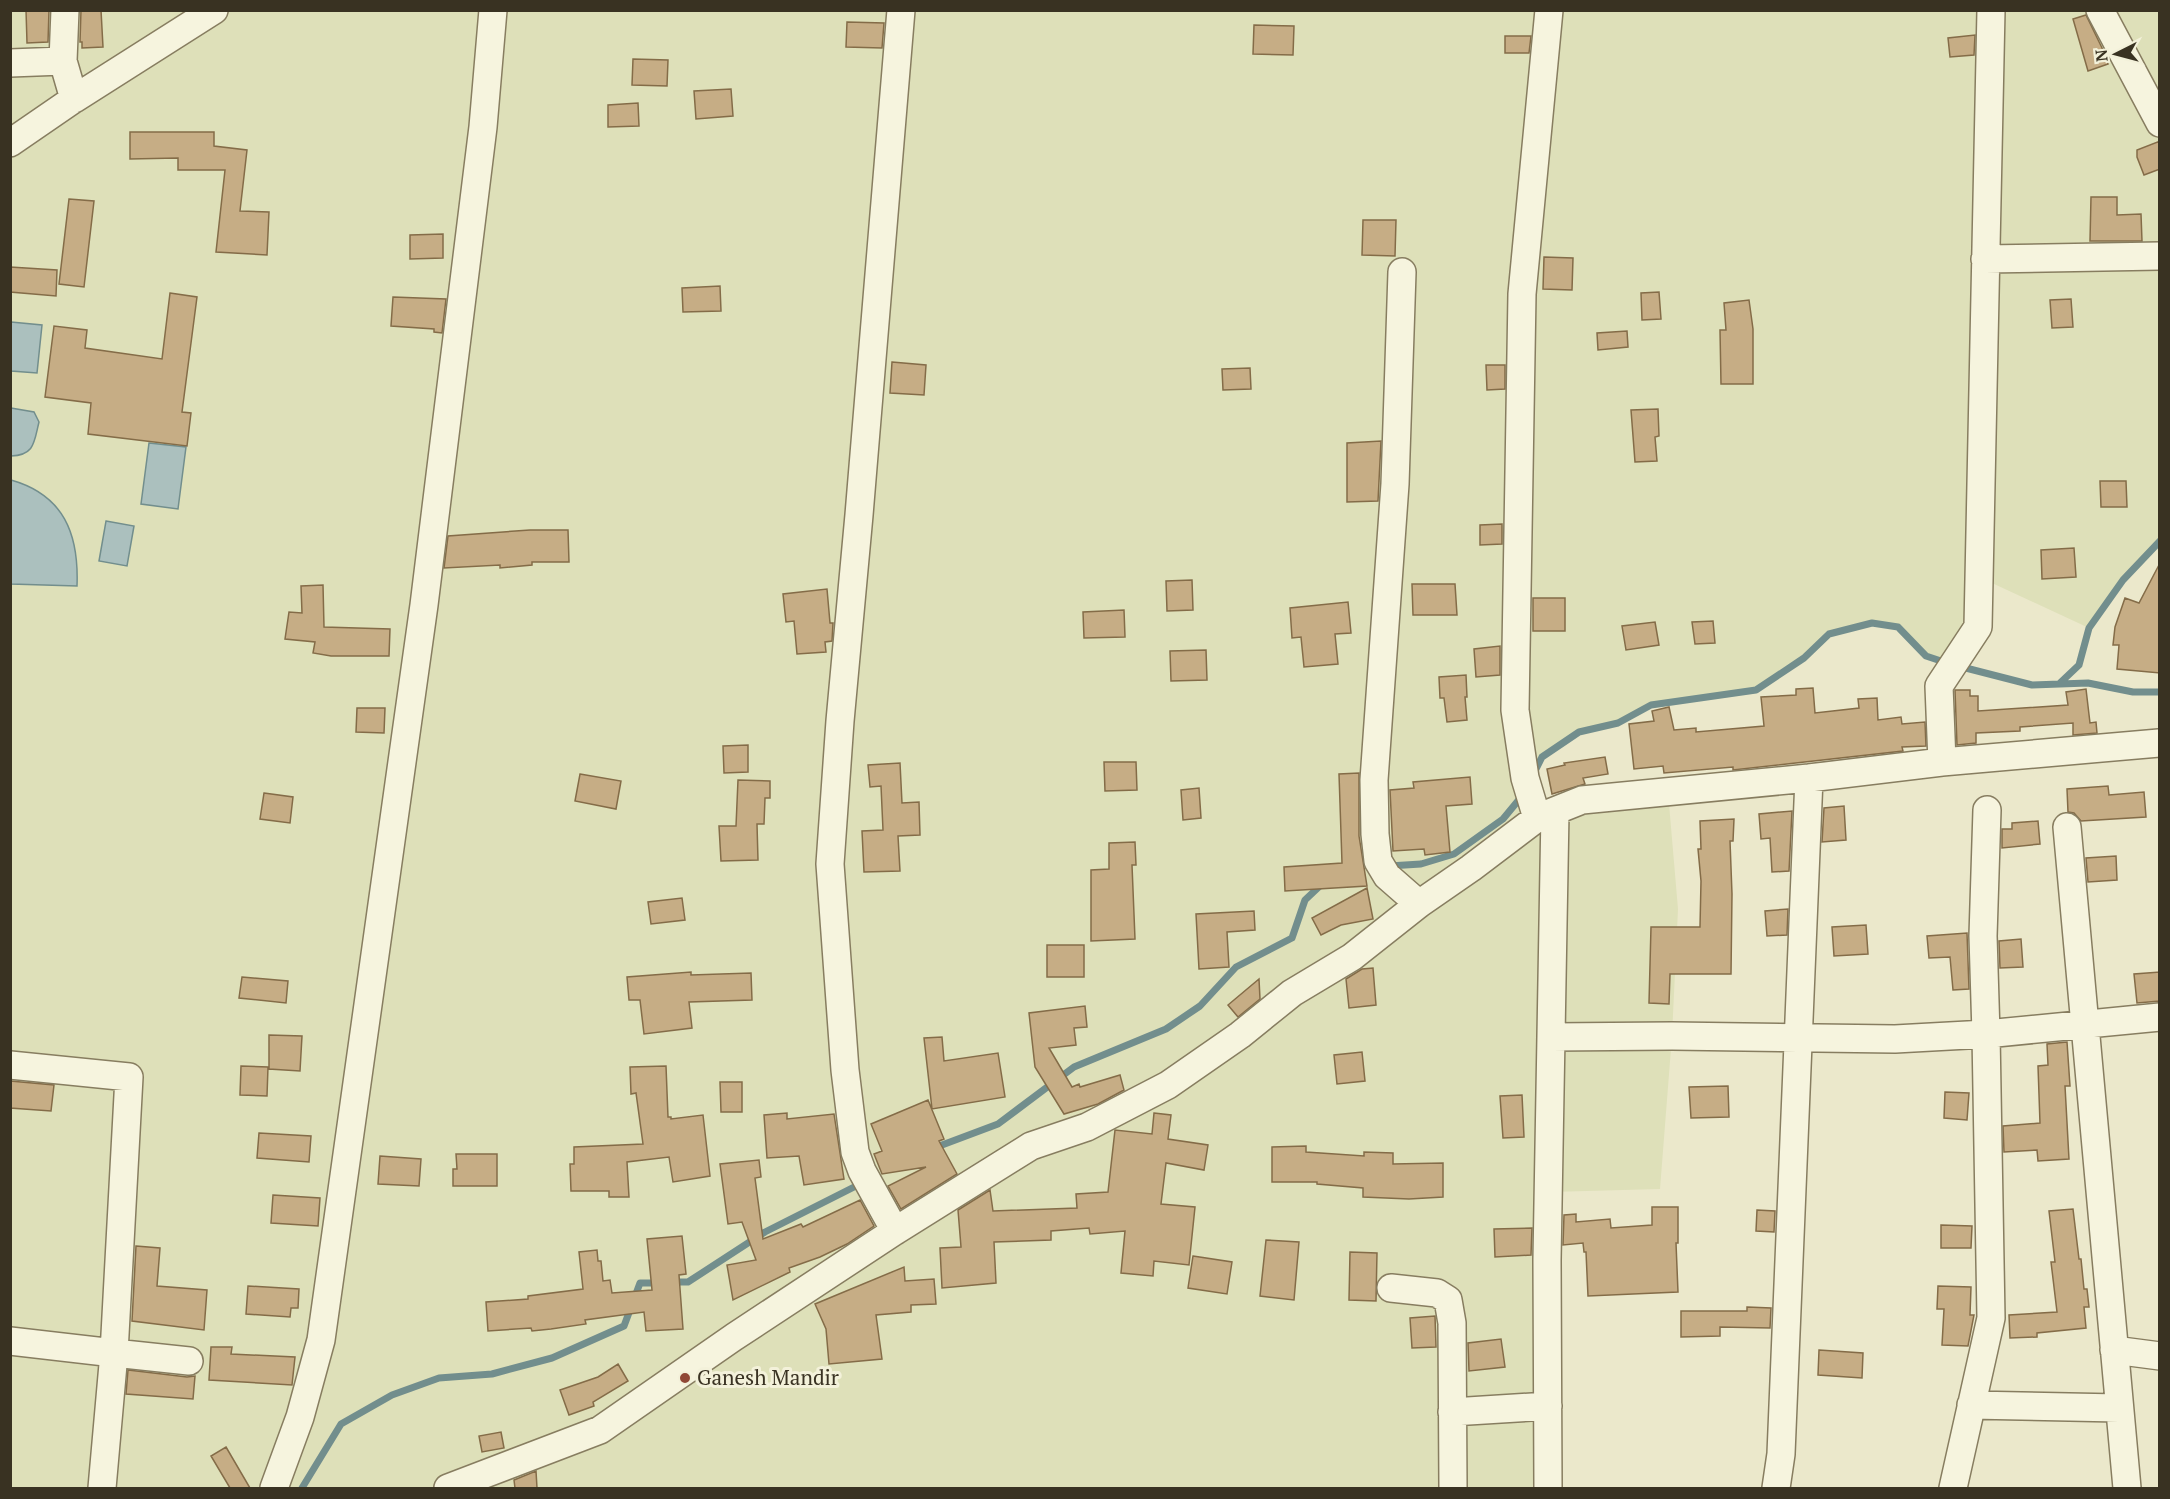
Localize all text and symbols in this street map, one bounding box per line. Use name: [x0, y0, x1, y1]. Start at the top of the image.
north arrow: [2086, 24, 2146, 84]
text: N: [2090, 48, 2113, 63]
place label: Ganesh Mandir: [697, 1363, 839, 1391]
marker: Ganesh Mandir: [678, 1371, 692, 1385]

